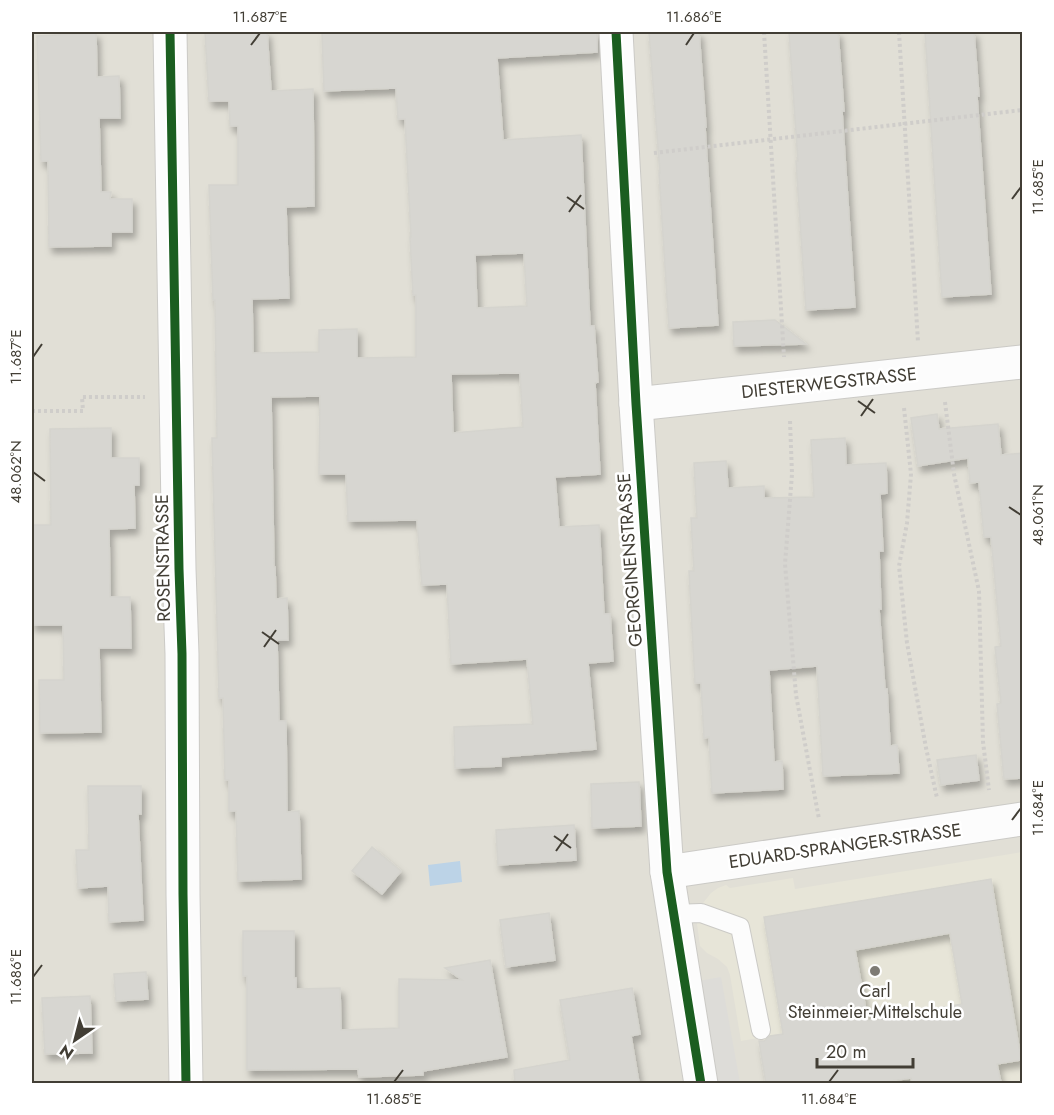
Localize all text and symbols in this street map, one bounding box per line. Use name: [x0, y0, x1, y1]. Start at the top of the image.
text: 11.687°E: [233, 6, 287, 28]
text: 11.686°E: [666, 6, 722, 28]
text: 11.685°E: [1027, 159, 1049, 215]
text: 11.687°E: [5, 330, 27, 384]
street label: DIESTERWEGSTRASSE: [740, 361, 918, 405]
text: 48.062°N: [5, 440, 27, 504]
street label: GEORGINENSTRASSE: [611, 472, 649, 648]
text: 48.061°N: [1027, 484, 1049, 546]
street label: ROSENSTRASSE: [149, 494, 177, 622]
text: 11.684°E: [1027, 780, 1049, 836]
street label: EDUARD-SPRANGER-STRASSE: [727, 817, 963, 875]
text: 11.686°E: [5, 949, 27, 1005]
marker: Carl Steinmeier-Mittelschule: [868, 964, 882, 978]
place label: Carl Steinmeier-Mittelschule: [788, 978, 962, 1025]
north arrow: [45, 1010, 105, 1070]
scale bar: [817, 1031, 913, 1069]
text: N: [55, 1039, 78, 1065]
text: 20 m: [826, 1039, 866, 1065]
text: 11.685°E: [366, 1088, 422, 1110]
text: 11.684°E: [801, 1088, 857, 1110]

